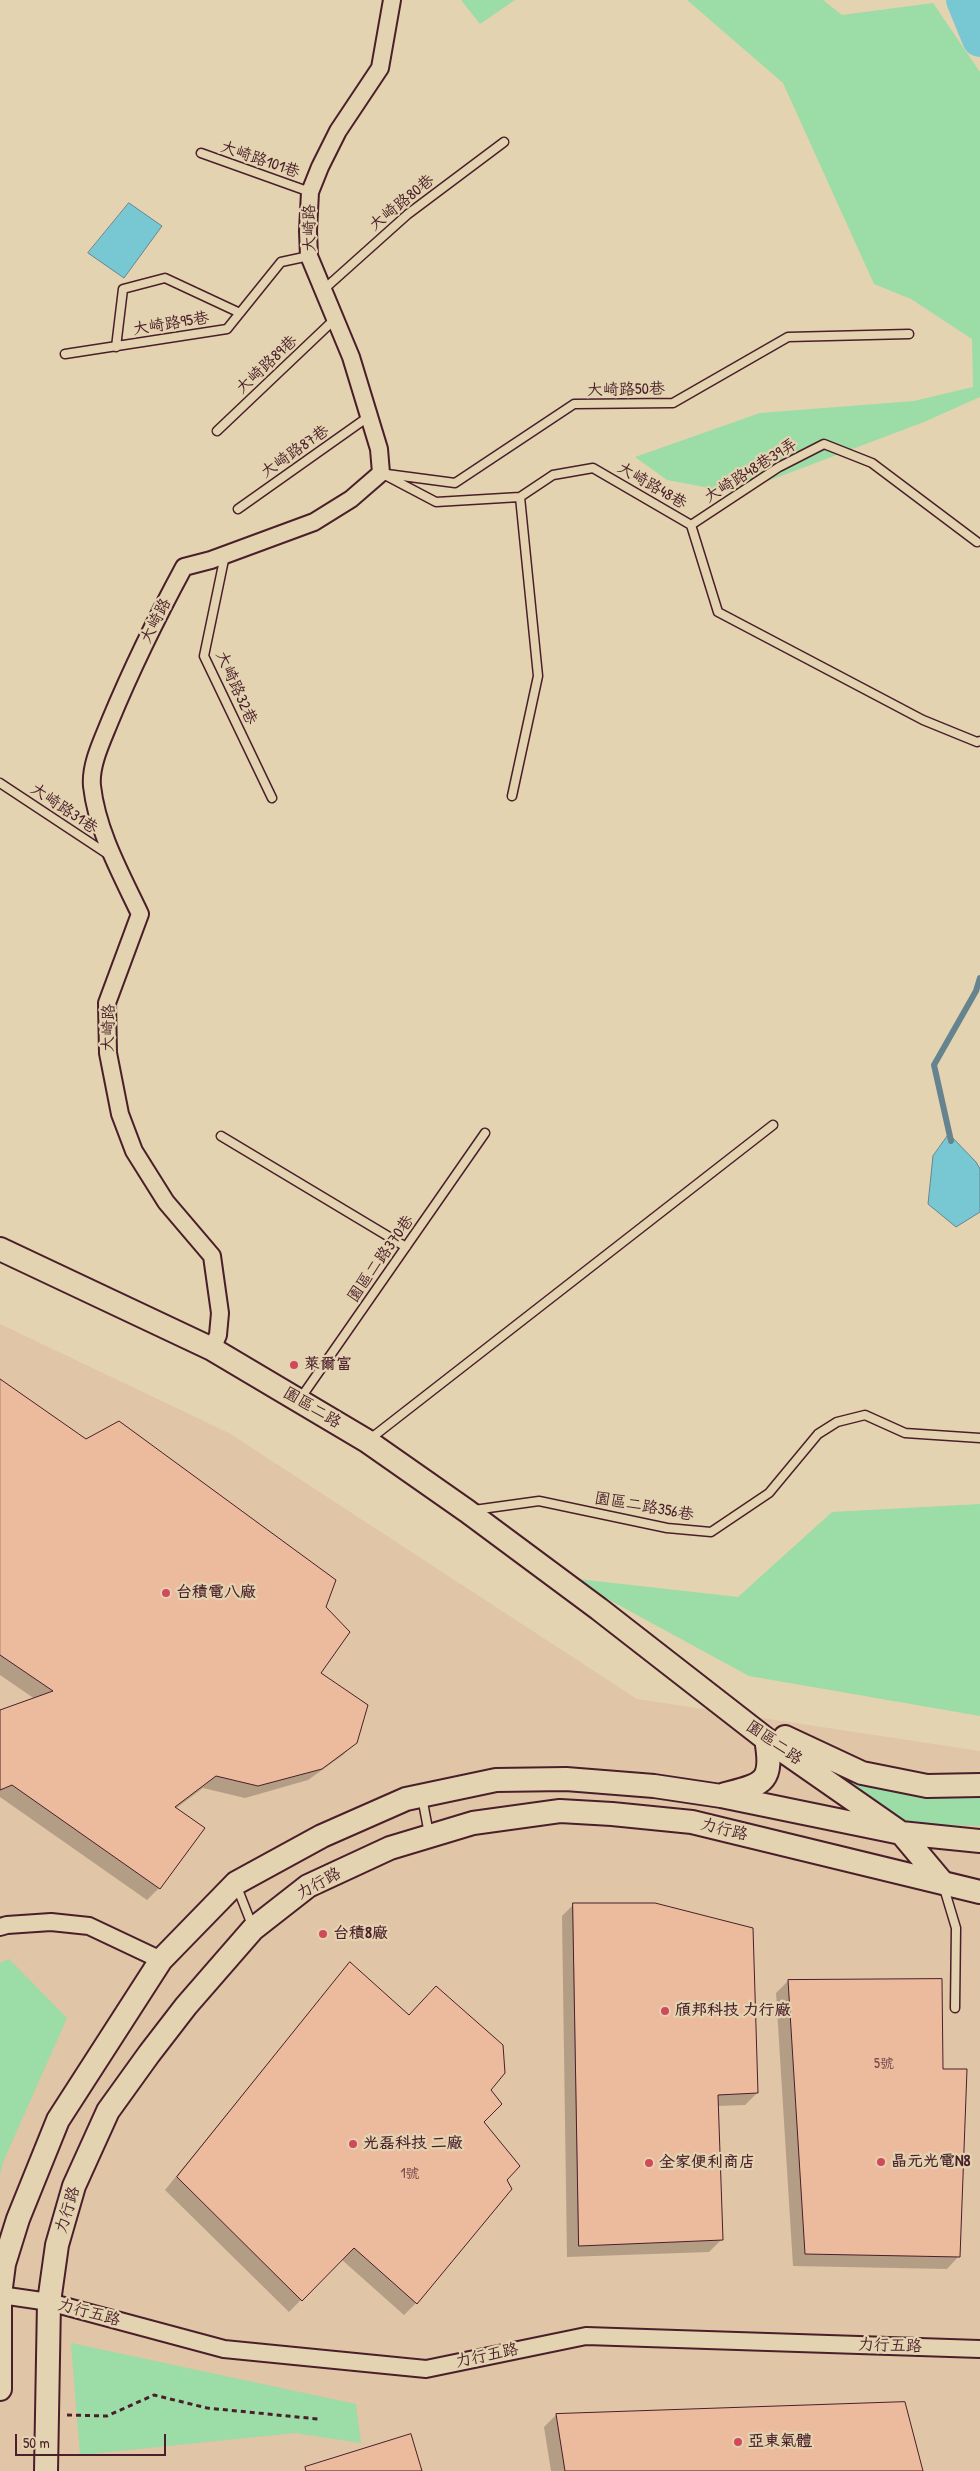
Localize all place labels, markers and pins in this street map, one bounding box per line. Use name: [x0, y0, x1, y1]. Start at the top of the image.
place label: 萊爾富: [304, 1355, 352, 1375]
marker: 萊爾富: [288, 1359, 300, 1371]
place label: 台積電八廠: [176, 1583, 256, 1603]
marker: 台積電八廠: [160, 1587, 172, 1599]
place label: 台積8廠: [333, 1924, 388, 1944]
marker: 台積8廠: [317, 1928, 329, 1940]
place label: 頎邦科技 力行廠: [675, 2001, 791, 2021]
marker: 頎邦科技 力行廠: [659, 2005, 671, 2017]
place label: 光磊科技 二廠: [363, 2134, 463, 2154]
marker: 光磊科技 二廠: [347, 2138, 359, 2150]
place label: 晶元光電N8: [891, 2152, 970, 2172]
place label: 全家便利商店: [659, 2153, 755, 2173]
marker: 晶元光電N8: [875, 2156, 887, 2168]
marker: 全家便利商店: [643, 2157, 655, 2169]
place label: 亞東氣體: [748, 2432, 812, 2452]
marker: 亞東氣體: [732, 2436, 744, 2448]

